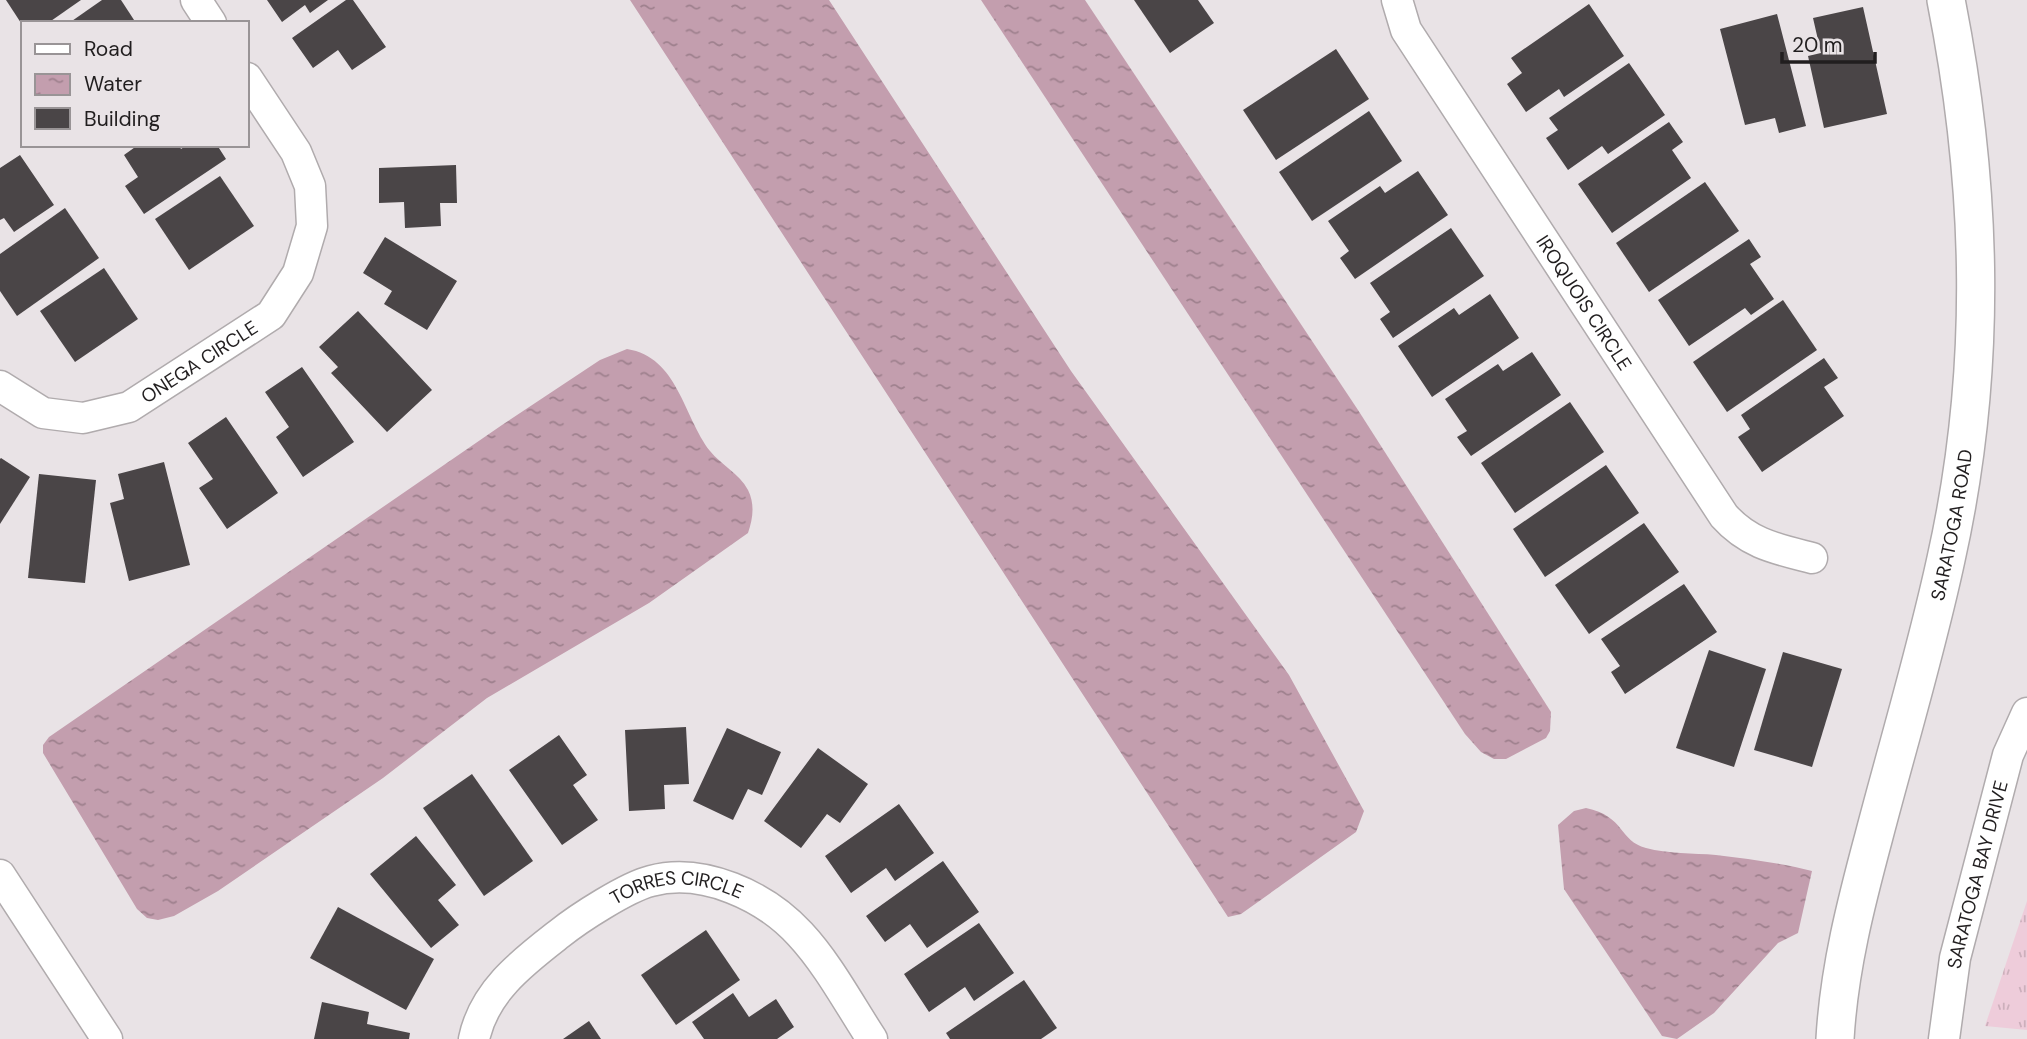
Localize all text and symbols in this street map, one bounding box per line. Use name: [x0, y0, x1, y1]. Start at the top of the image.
legend: [21, 21, 248, 147]
scale bar: [1782, 21, 1875, 65]
text: 20 m: [1792, 31, 1843, 59]
text: Road: [84, 35, 133, 63]
text: Water: [84, 70, 142, 98]
text: Building: [84, 105, 161, 133]
street label: IROQUOIS CIRCLE: [1531, 230, 1637, 375]
street label: ONEGA CIRCLE: [136, 315, 263, 409]
street label: SARATOGA ROAD: [1925, 448, 1978, 603]
street label: SARATOGA BAY DRIVE: [1942, 778, 2014, 970]
street label: TORRES CIRCLE: [605, 865, 747, 911]

